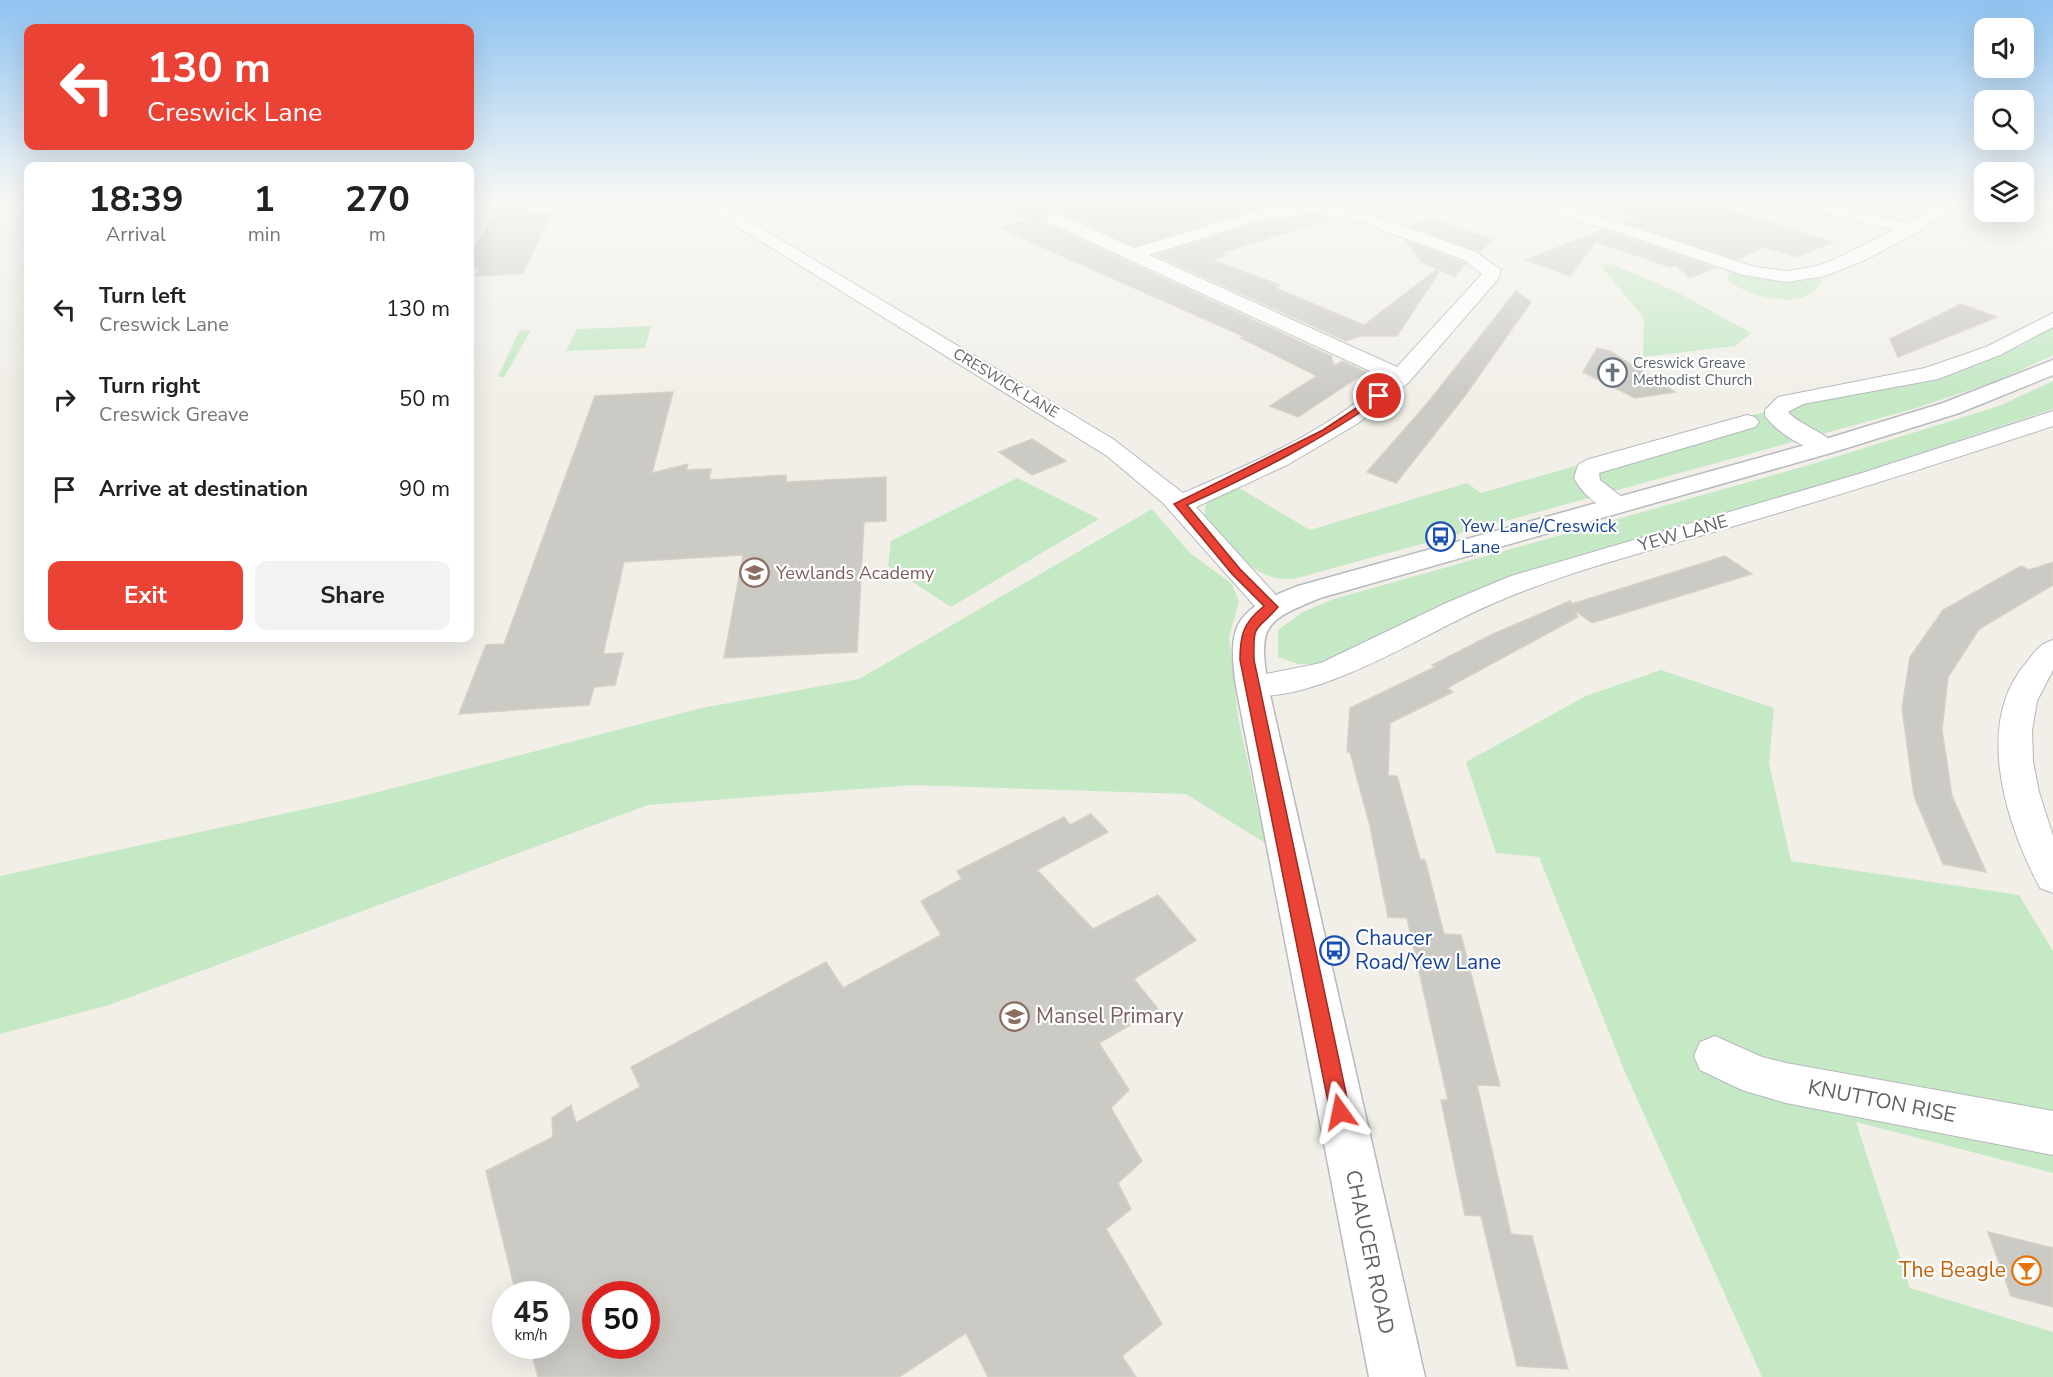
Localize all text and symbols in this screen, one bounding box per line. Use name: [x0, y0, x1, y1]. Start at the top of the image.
map controls: [1974, 18, 2034, 222]
button: sound: [1974, 18, 2034, 78]
text: 130 m: [147, 40, 271, 97]
icon: left: [48, 48, 126, 126]
button: search: [1974, 90, 2034, 150]
text: Creswick Lane: [147, 94, 322, 131]
button: layers: [1974, 162, 2034, 222]
text: 18:39: [88, 175, 184, 224]
text: 1: [253, 175, 275, 224]
text: 270: [345, 175, 410, 224]
text: Arrival: [106, 221, 166, 248]
text: min: [248, 221, 281, 248]
text: m: [369, 221, 386, 248]
text: Turn left: [99, 281, 186, 311]
icon: left: [48, 293, 81, 326]
text: 130 m: [386, 294, 450, 324]
text: Creswick Lane: [99, 311, 229, 338]
street label: CRESWICK LANE: [949, 344, 1063, 422]
place label: Creswick Greave Methodist Church: [1633, 353, 1752, 390]
church icon: Creswick Greave Methodist Church: [1596, 356, 1628, 388]
pin: [1353, 370, 1404, 421]
text: Turn right: [99, 371, 200, 401]
icon: arrive: [1362, 379, 1395, 412]
icon: right: [48, 383, 81, 416]
text: 50 m: [399, 384, 450, 414]
text: Creswick Greave: [99, 401, 249, 428]
icon: arrive: [48, 473, 81, 506]
text: Arrive at destination: [99, 474, 308, 504]
text: 90 m: [399, 474, 450, 504]
street label: YEW LANE: [1634, 509, 1731, 558]
place label: Yew Lane/Creswick Lane: [1460, 514, 1618, 559]
bus stop icon: Yew Lane/Creswick Lane: [1424, 520, 1456, 552]
school or university icon: Yewlands Academy: [739, 557, 771, 589]
button: Exit: [48, 561, 243, 630]
button: Share: [255, 561, 450, 630]
place label: Yewlands Academy: [775, 561, 935, 585]
place label: Chaucer Road/Yew Lane: [1355, 924, 1501, 976]
bus stop icon: Chaucer Road/Yew Lane: [1318, 934, 1350, 966]
school or university icon: Mansel Primary: [999, 1000, 1031, 1032]
place label: Mansel Primary: [1036, 1002, 1184, 1030]
street label: KNUTTON RISE: [1806, 1073, 1958, 1129]
position arrow: [1308, 1080, 1372, 1144]
street label: CHAUCER ROAD: [1339, 1167, 1401, 1337]
bar icon: The Beagle: [2011, 1254, 2043, 1286]
place label: The Beagle: [1899, 1256, 2006, 1284]
speed limit sign: 50: [582, 1281, 660, 1359]
text: 45: [513, 1292, 549, 1333]
text: km/h: [514, 1325, 548, 1345]

